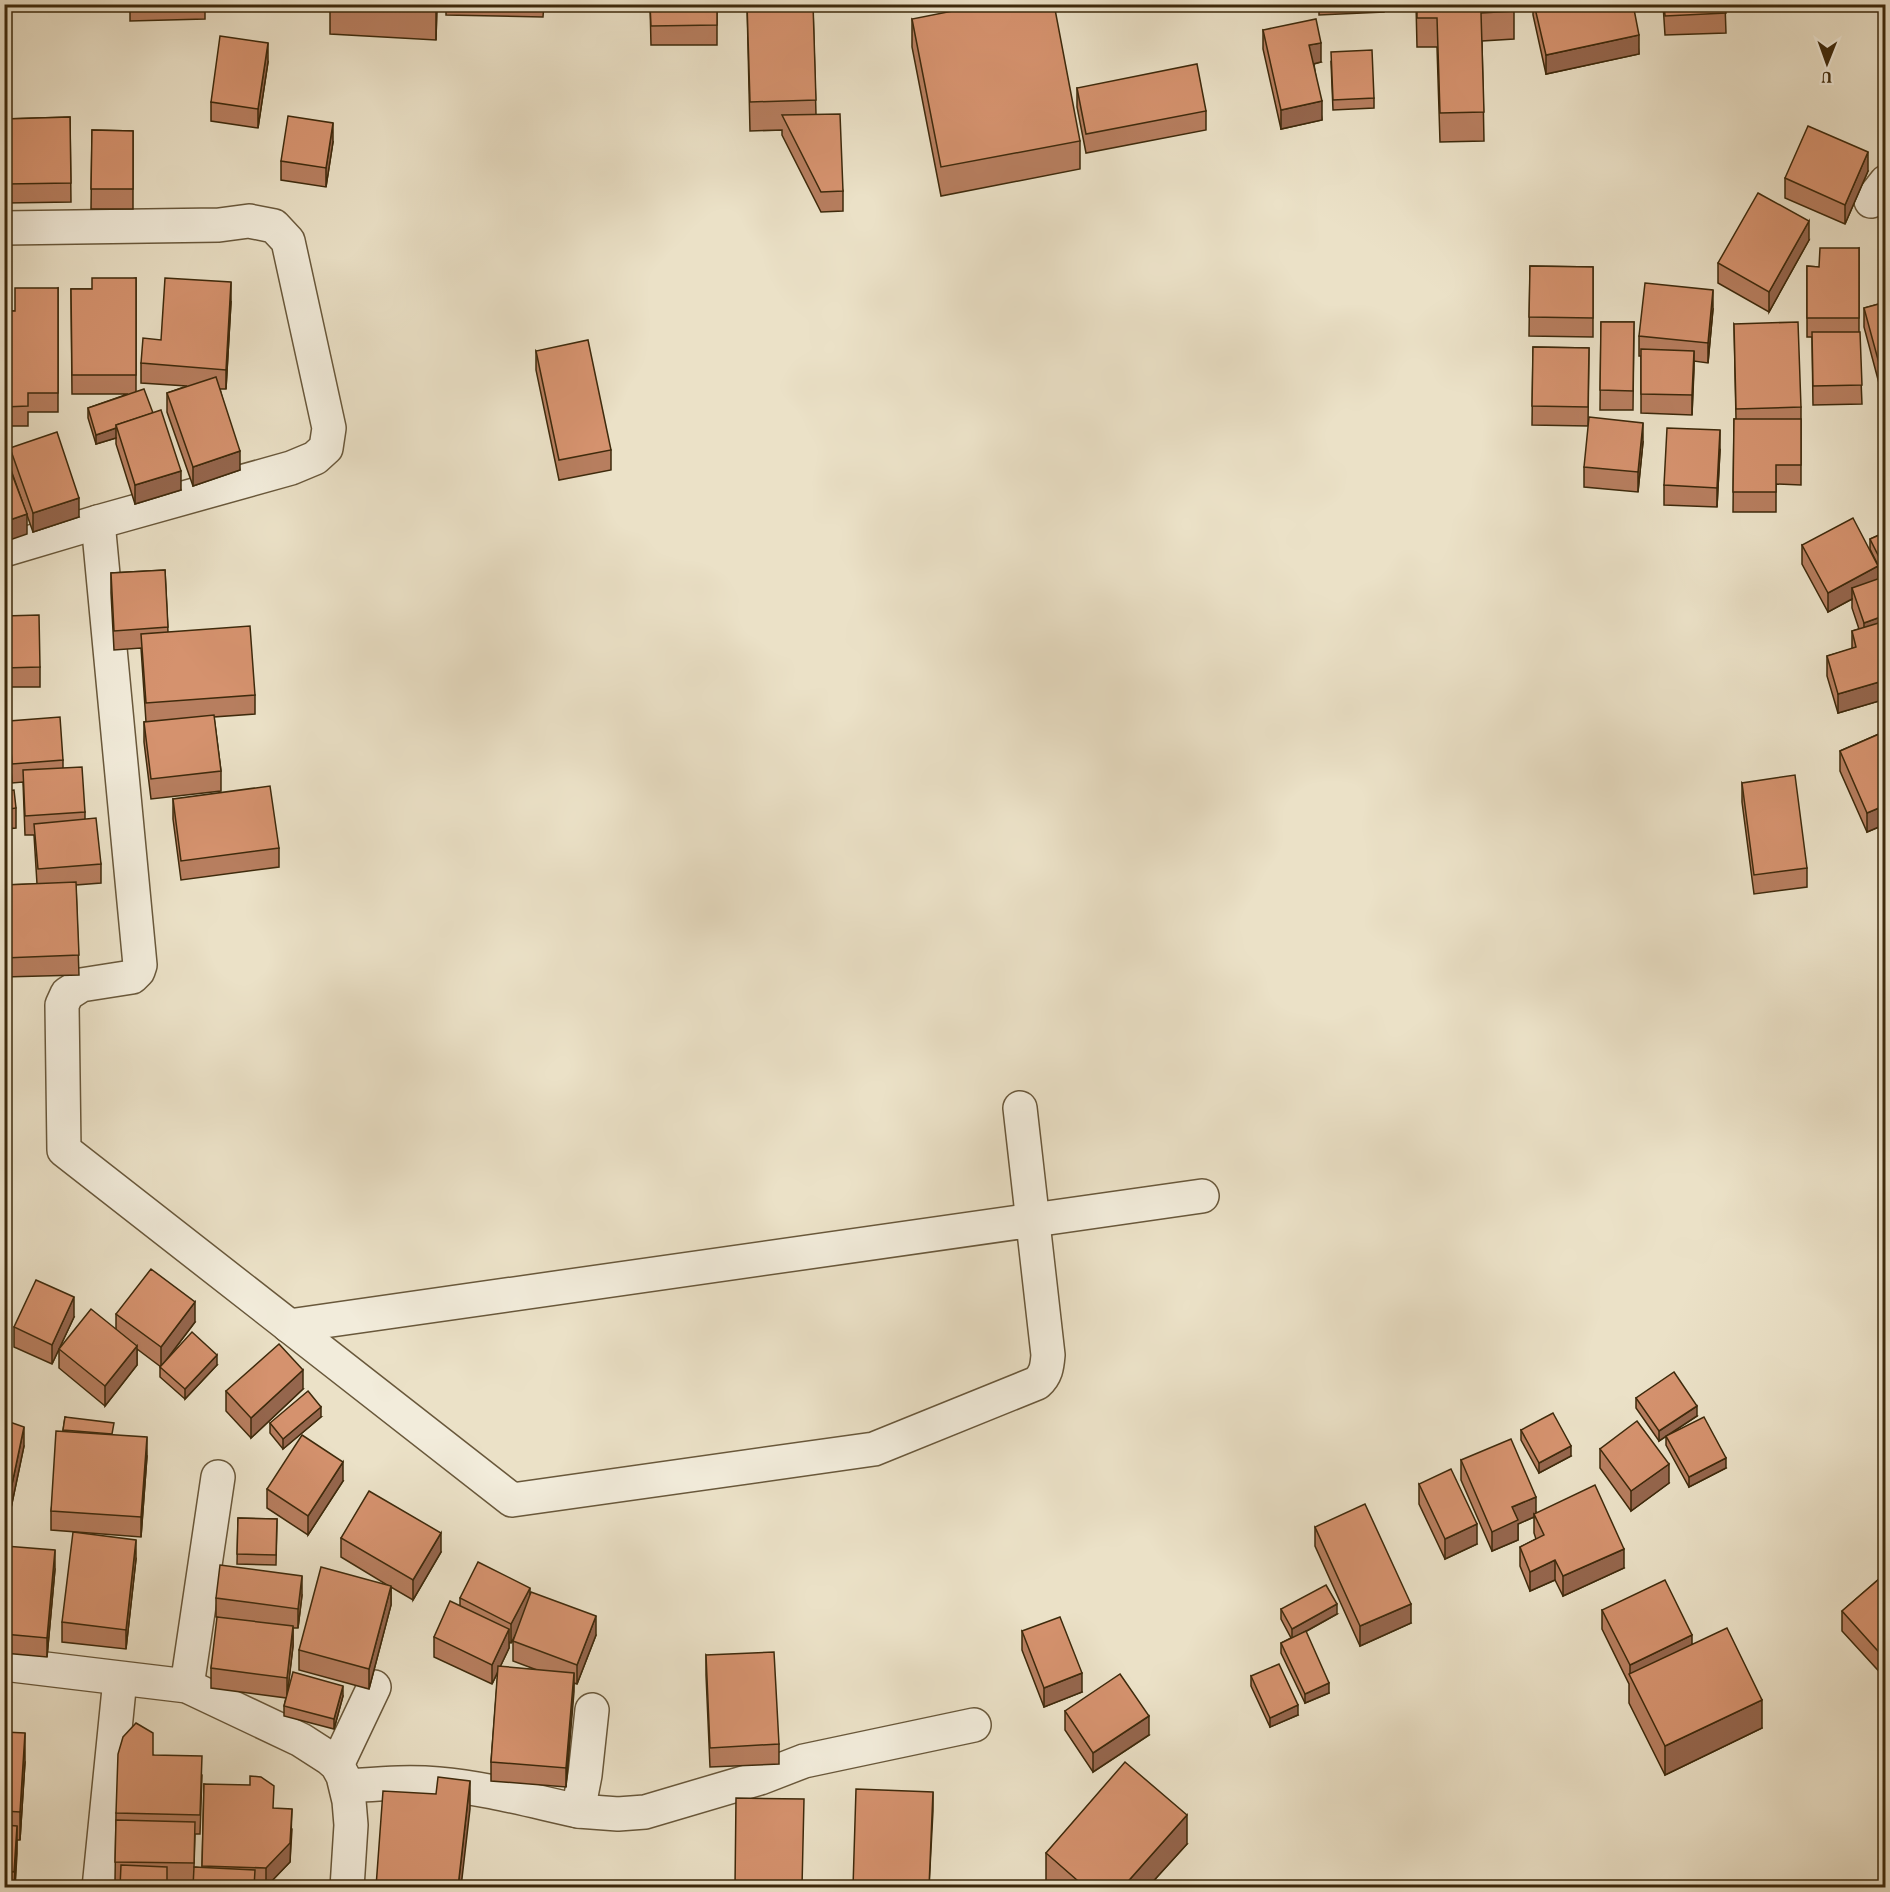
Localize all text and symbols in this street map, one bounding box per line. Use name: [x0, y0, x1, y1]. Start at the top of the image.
north arrow: [1797, 33, 1857, 93]
text: U: [1821, 65, 1832, 87]

